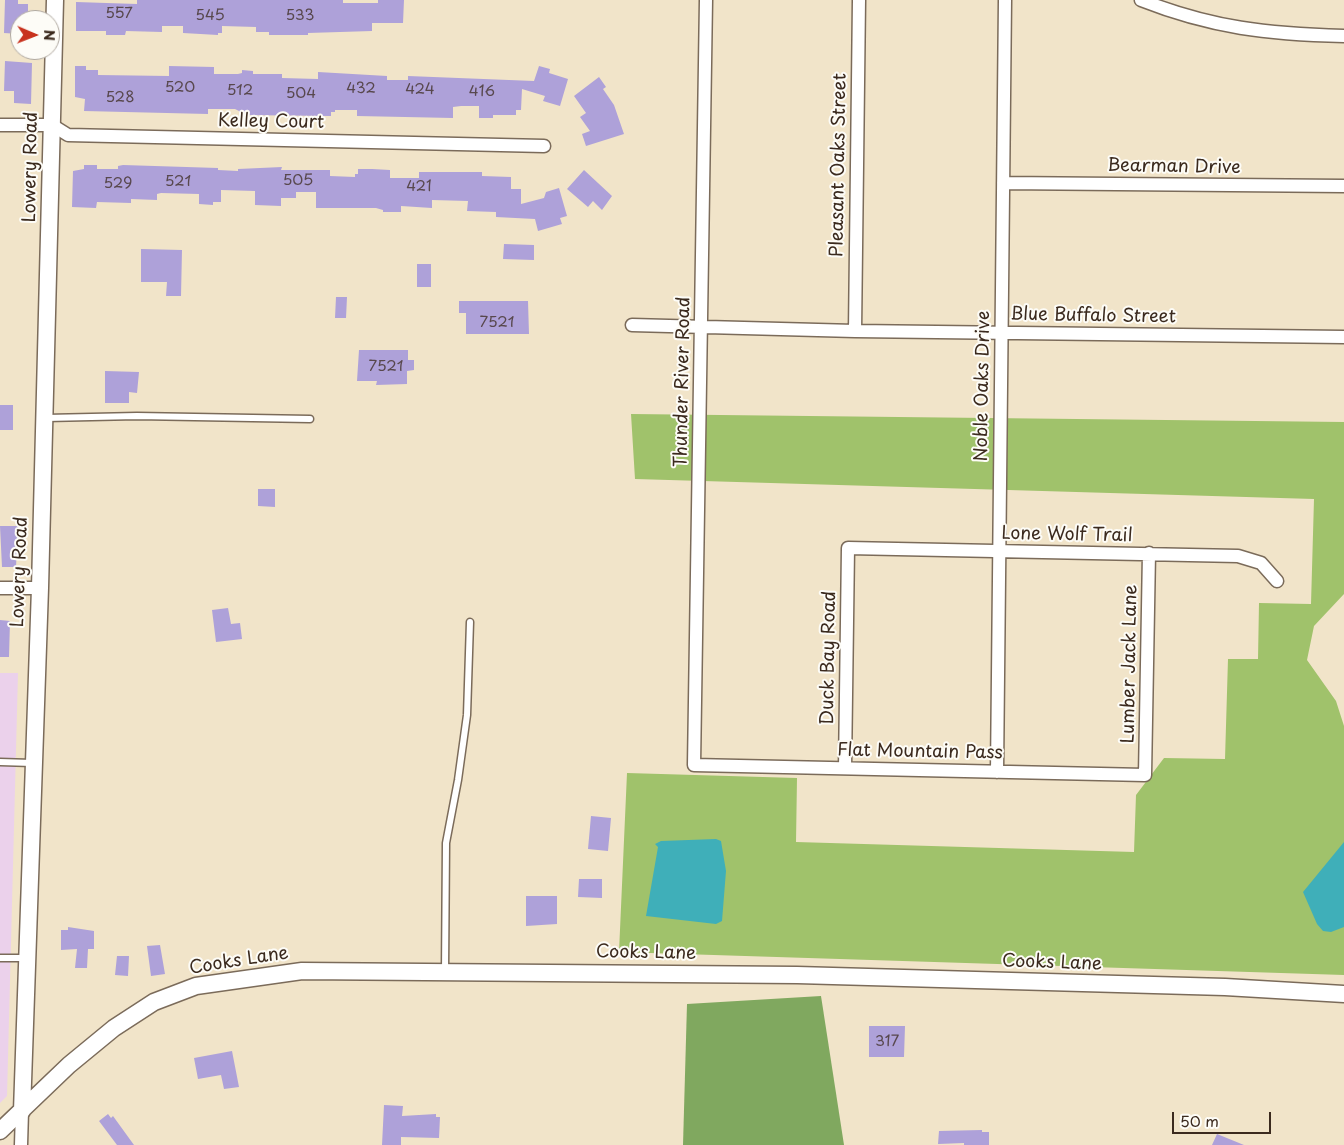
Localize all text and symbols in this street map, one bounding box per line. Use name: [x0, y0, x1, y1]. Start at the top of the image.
house number: 557: [105, 5, 133, 23]
house number: 545: [195, 7, 225, 25]
house number: 533: [285, 7, 315, 25]
north arrow: [10, 10, 60, 60]
text: N: [39, 30, 60, 41]
street label: Pleasant Oaks Street: [827, 73, 851, 257]
house number: 520: [165, 79, 195, 97]
house number: 432: [346, 80, 376, 98]
house number: 424: [405, 81, 435, 99]
house number: 512: [227, 82, 253, 100]
house number: 416: [469, 83, 495, 101]
house number: 504: [286, 85, 316, 103]
house number: 528: [105, 89, 135, 107]
street label: Kelley Court: [218, 110, 324, 134]
street label: Lowery Road: [19, 111, 43, 223]
street label: Bearman Drive: [1107, 155, 1241, 179]
house number: 505: [283, 172, 313, 190]
house number: 521: [165, 173, 191, 191]
house number: 529: [104, 175, 132, 193]
house number: 421: [406, 178, 432, 196]
street label: Thunder River Road: [671, 297, 695, 467]
street label: Blue Buffalo Street: [1010, 304, 1176, 328]
street label: Noble Oaks Drive: [971, 310, 995, 462]
house number: 7521: [479, 314, 515, 332]
house number: 7521: [368, 358, 404, 376]
street label: Lowery Road: [7, 516, 33, 628]
street label: Lone Wolf Trail: [1001, 523, 1133, 547]
street label: Lumber Jack Lane: [1118, 584, 1142, 744]
street label: Duck Bay Road: [817, 591, 841, 725]
street label: Flat Mountain Pass: [837, 740, 1003, 764]
street label: Cooks Lane: [596, 941, 696, 965]
street label: Cooks Lane: [188, 942, 290, 980]
street label: Cooks Lane: [1001, 950, 1103, 976]
house number: 317: [875, 1033, 899, 1051]
scale bar: [1174, 1102, 1273, 1134]
text: 50 m: [1180, 1109, 1219, 1132]

